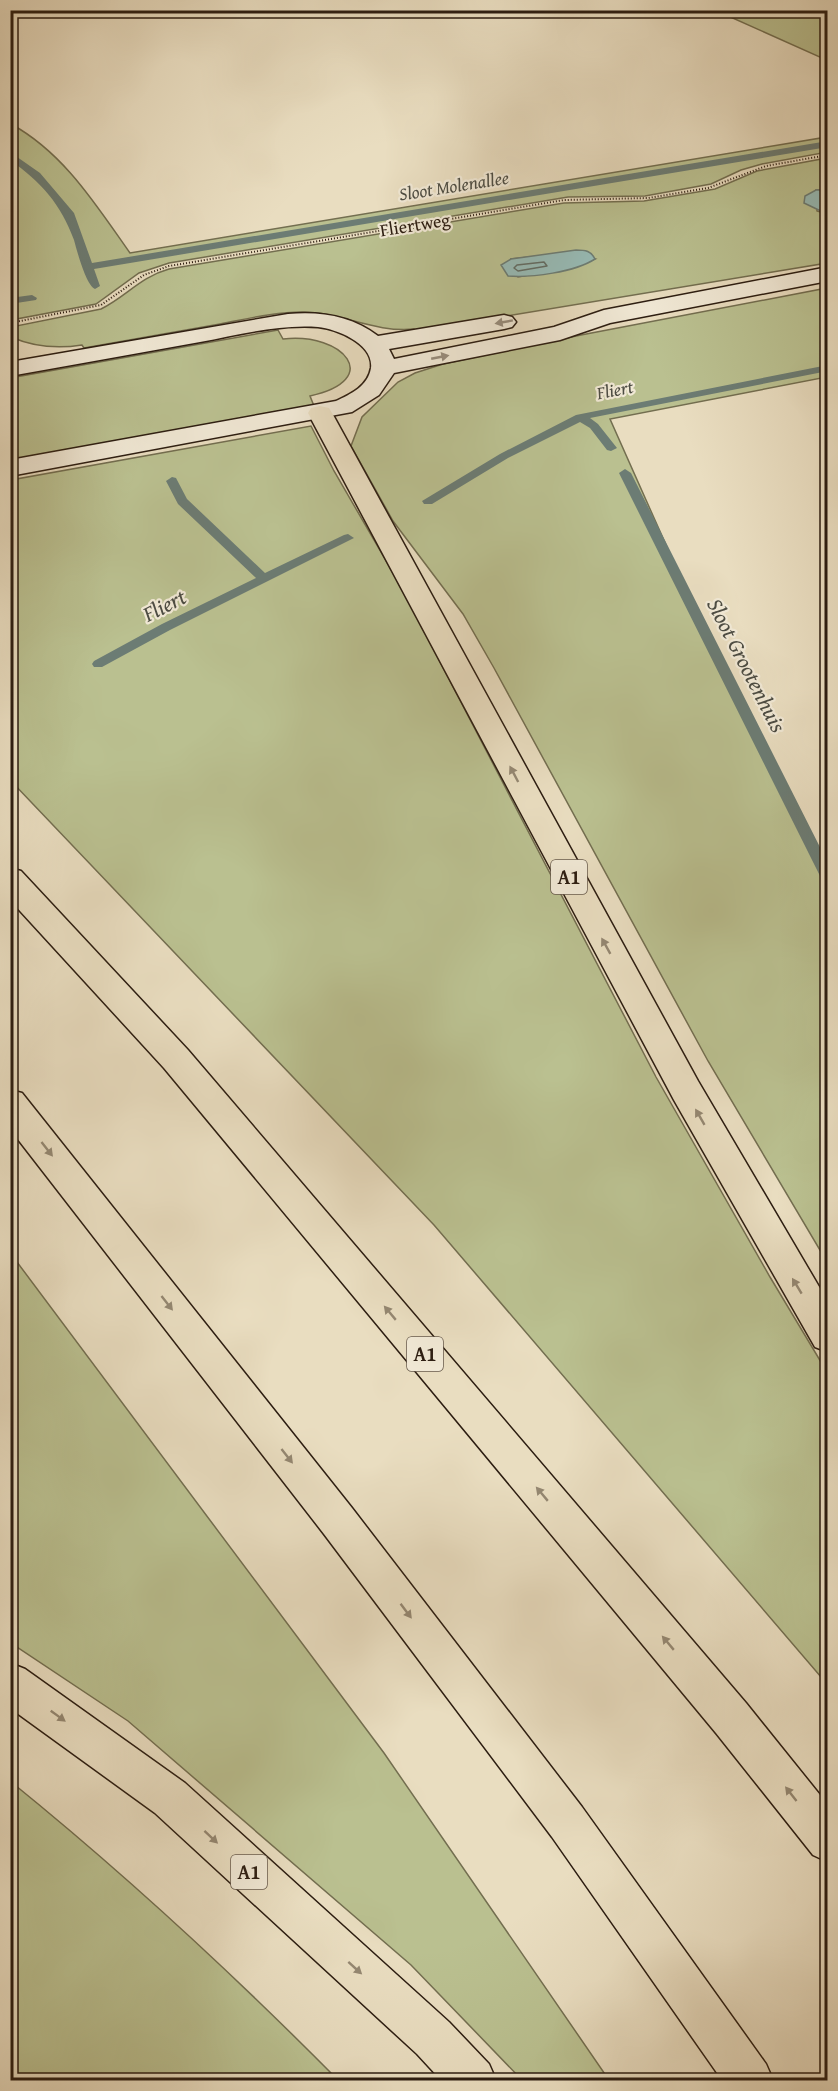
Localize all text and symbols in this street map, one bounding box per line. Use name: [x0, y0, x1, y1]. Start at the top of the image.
water label: Sloot Molenallee: [397, 163, 511, 208]
street label: Fliertweg: [378, 206, 452, 243]
one-way arrow: [495, 317, 514, 326]
one-way arrow: [431, 352, 450, 361]
water label: Fliert: [593, 373, 636, 406]
water label: Fliert: [136, 580, 192, 630]
water label: Sloot Grootenhuis: [699, 592, 795, 738]
one-way arrow: [509, 766, 519, 783]
road number: A1: [551, 860, 587, 894]
one-way arrow: [601, 937, 611, 954]
one-way arrow: [695, 1109, 706, 1125]
one-way arrow: [41, 1141, 54, 1157]
one-way arrow: [792, 1277, 802, 1294]
one-way arrow: [161, 1295, 173, 1310]
one-way arrow: [384, 1306, 397, 1321]
road number: A1: [407, 1337, 443, 1371]
one-way arrow: [281, 1448, 294, 1464]
one-way arrow: [536, 1486, 549, 1502]
one-way arrow: [400, 1603, 412, 1618]
one-way arrow: [662, 1636, 675, 1651]
one-way arrow: [50, 1710, 66, 1722]
one-way arrow: [785, 1786, 798, 1802]
one-way arrow: [204, 1829, 218, 1843]
road number: A1: [231, 1855, 267, 1889]
one-way arrow: [348, 1961, 363, 1975]

